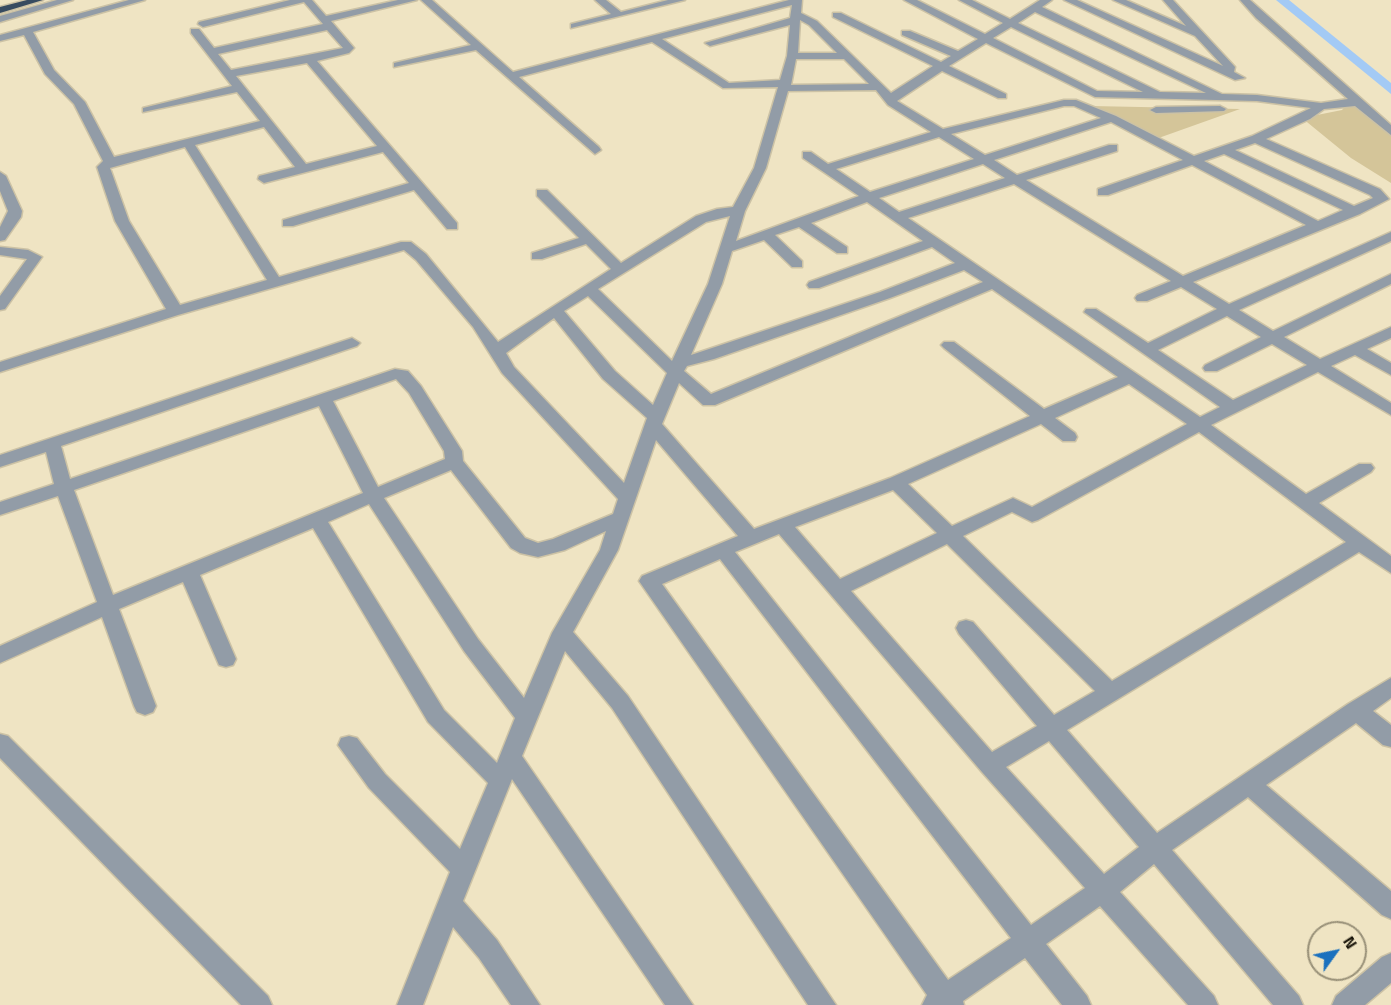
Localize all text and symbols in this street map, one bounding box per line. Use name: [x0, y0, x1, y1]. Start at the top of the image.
north arrow: [1307, 921, 1367, 981]
text: N: [1337, 931, 1364, 953]

